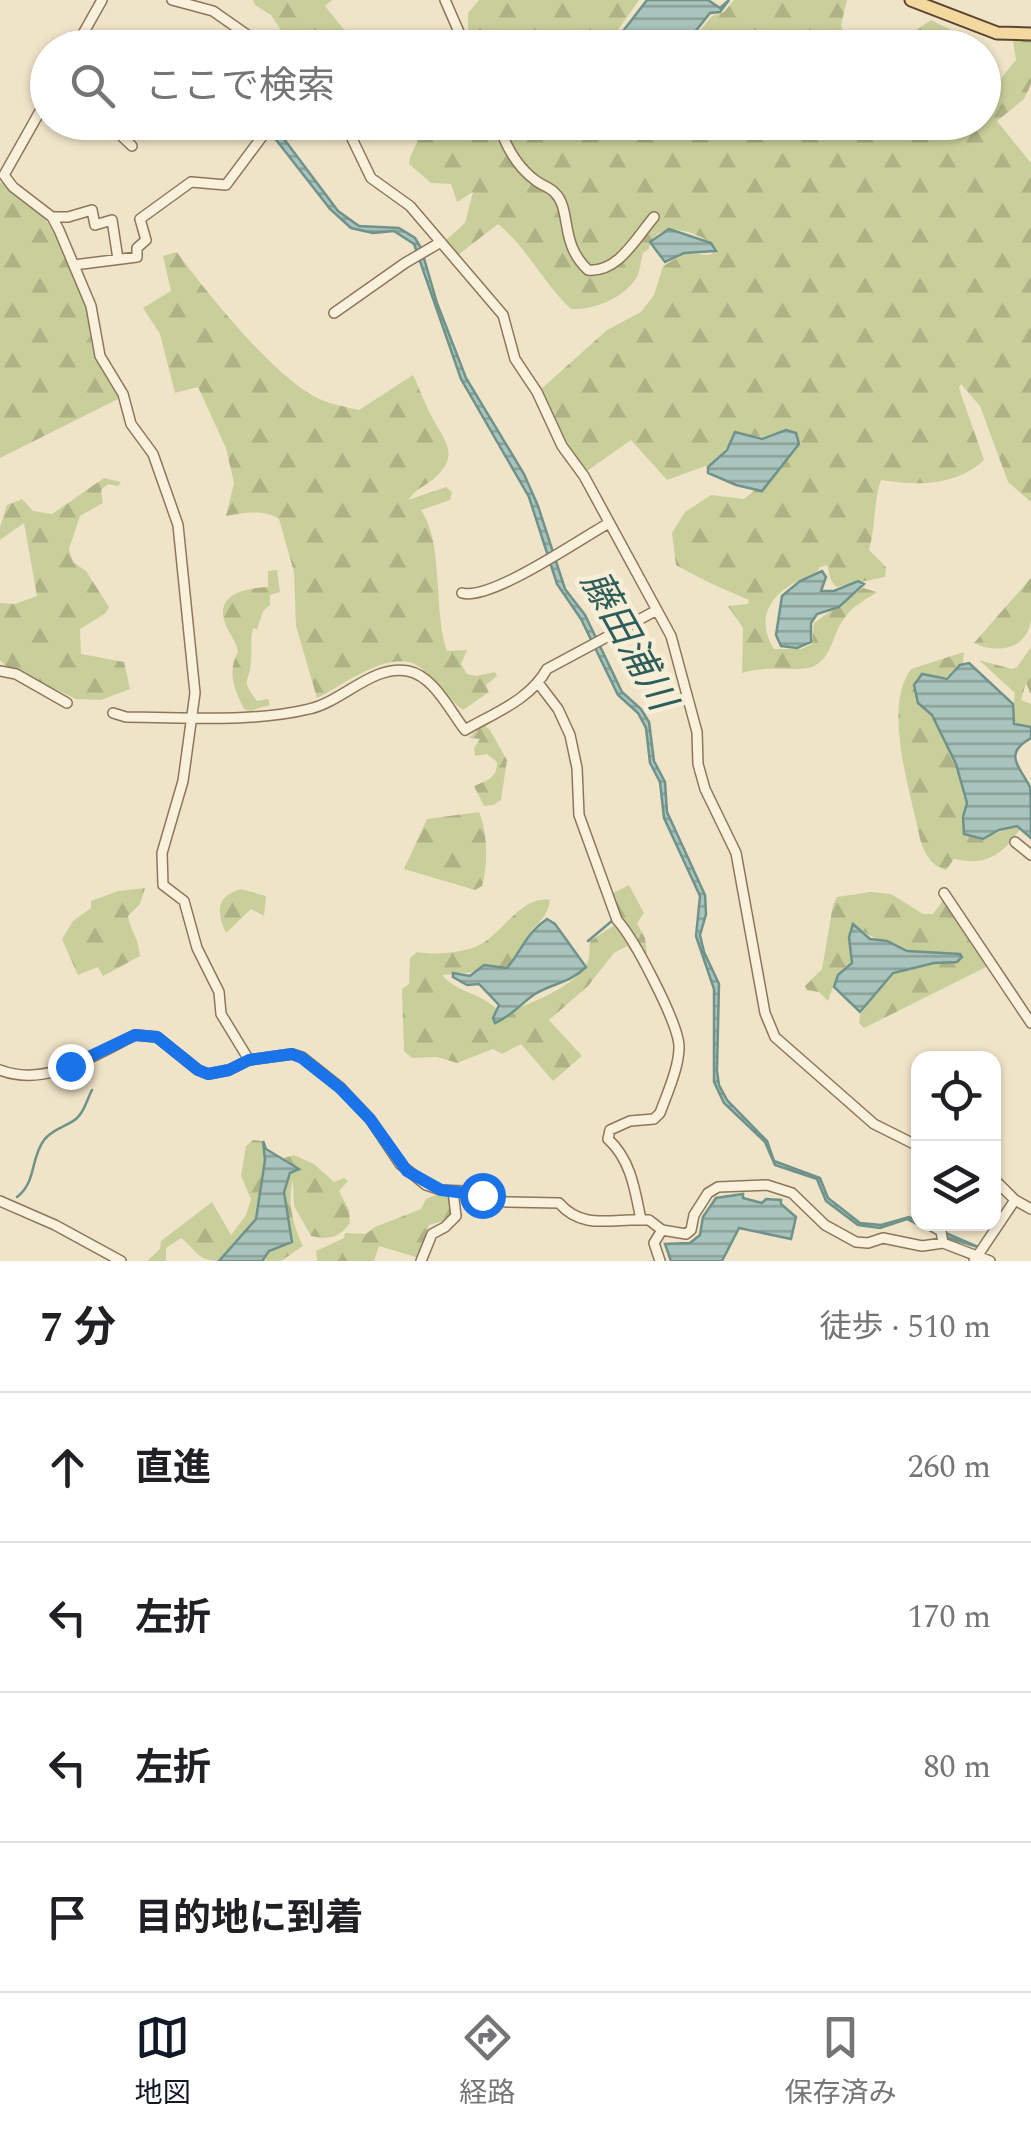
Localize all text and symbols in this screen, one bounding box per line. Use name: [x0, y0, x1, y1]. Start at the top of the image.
search box: [30, 30, 1001, 140]
icon: search: [65, 58, 120, 113]
text: ここで検索: [145, 58, 335, 116]
water label: 藤田浦川: [565, 560, 691, 725]
route end: [48, 1044, 94, 1090]
map controls: [911, 1051, 1001, 1231]
button: locate: [911, 1051, 1001, 1141]
button: layers: [911, 1141, 1001, 1231]
route start: [460, 1173, 506, 1219]
text: 7 分: [40, 1297, 116, 1360]
text: 徒歩 · 510 m: [819, 1303, 991, 1352]
icon: ahead: [40, 1440, 95, 1495]
text: 直進: [135, 1440, 211, 1498]
text: 260 m: [907, 1443, 991, 1492]
icon: left: [40, 1590, 95, 1645]
text: 左折: [135, 1590, 211, 1648]
text: 170 m: [907, 1593, 991, 1642]
icon: left: [40, 1740, 95, 1795]
text: 左折: [135, 1740, 211, 1798]
text: 80 m: [923, 1743, 991, 1792]
icon: arrive: [40, 1890, 95, 1945]
text: 目的地に到着: [135, 1890, 363, 1948]
tab: 地図: [134, 2010, 191, 2115]
tab: 経路: [459, 2010, 516, 2115]
tab: 保存済み: [784, 2010, 897, 2115]

